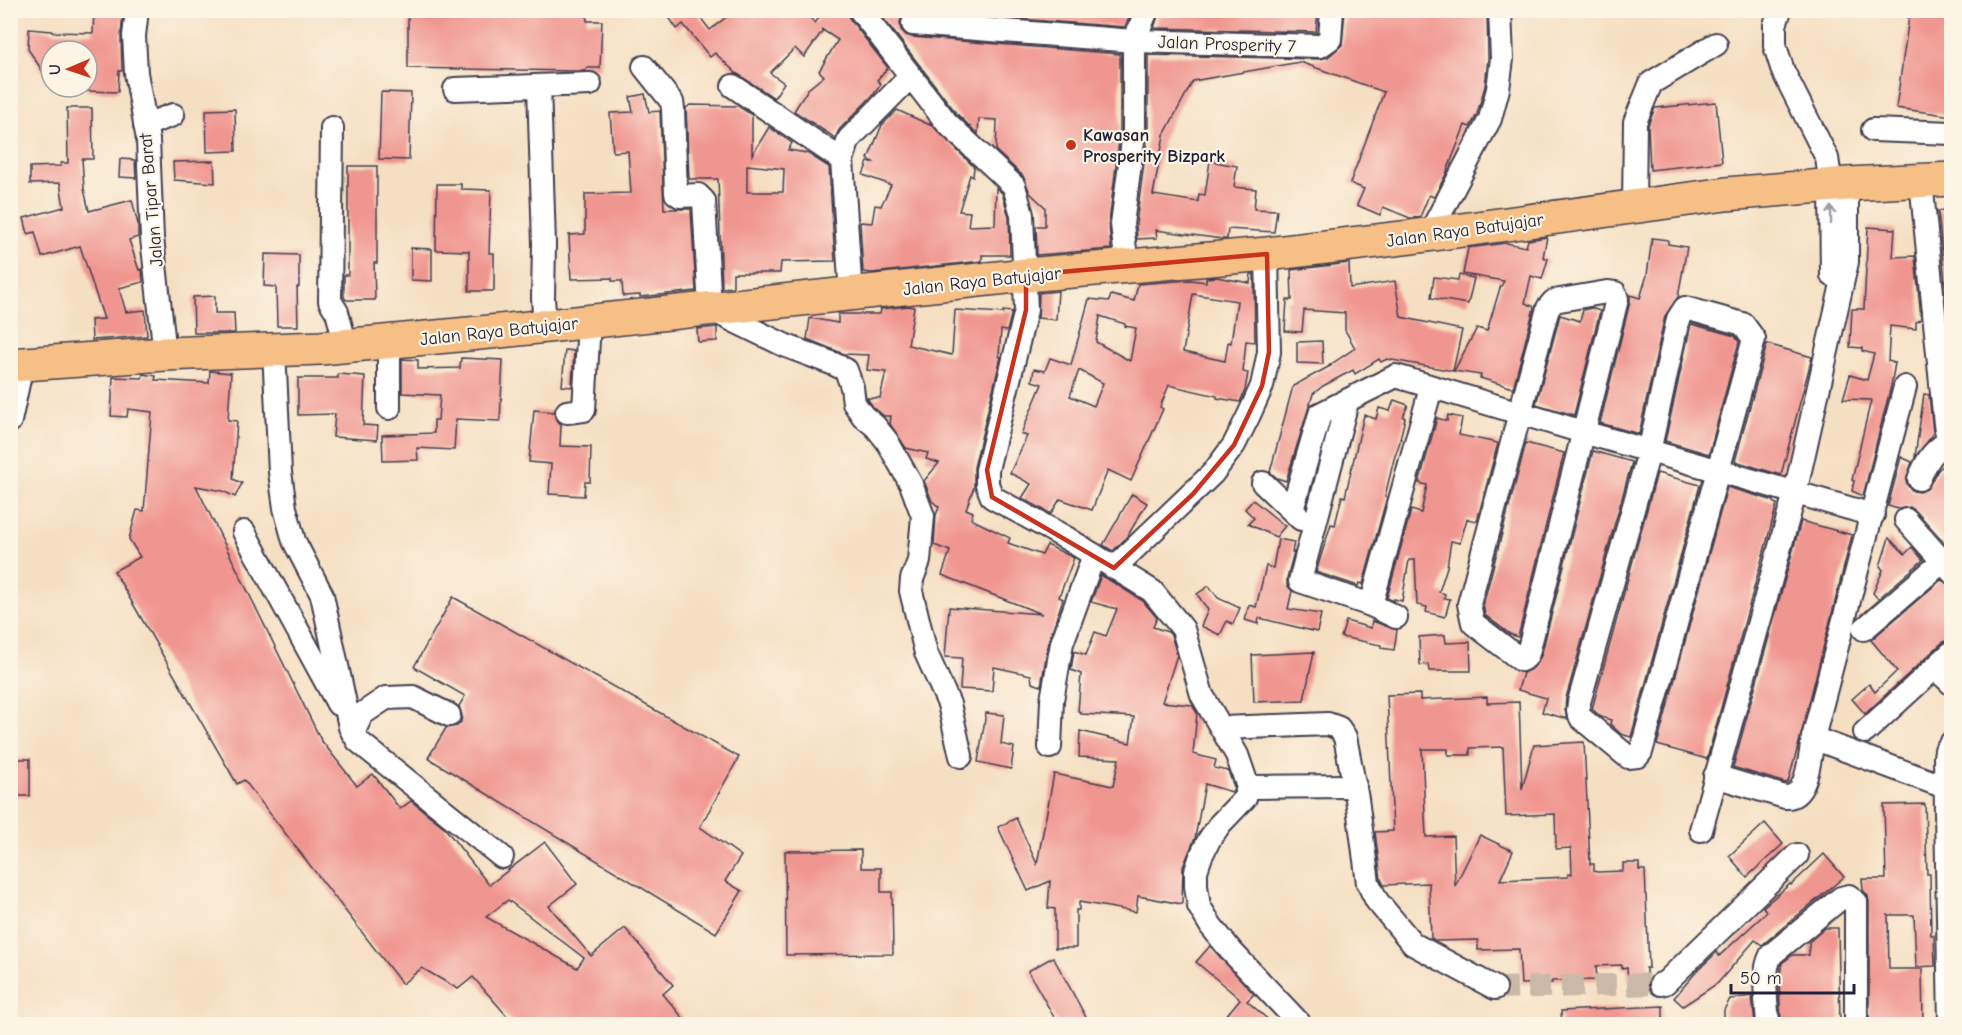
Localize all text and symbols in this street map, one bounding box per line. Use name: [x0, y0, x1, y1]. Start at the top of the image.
street label: Jalan Prosperity 7: [1158, 32, 1297, 57]
north arrow: [39, 39, 99, 99]
text: U: [46, 64, 64, 75]
place label: Kawasan Prosperity Bizpark: [1083, 125, 1225, 167]
street label: Jalan Tipar Barat: [135, 132, 168, 268]
marker: Kawasan Prosperity Bizpark: [1064, 138, 1078, 152]
one-way arrow: [1825, 205, 1837, 225]
street label: Jalan Raya Batujajar: [1385, 209, 1546, 252]
street label: Jalan Raya Batujajar: [902, 263, 1063, 300]
street label: Jalan Raya Batujajar: [419, 313, 580, 350]
scale bar: [1731, 957, 1854, 995]
text: 50 m: [1740, 968, 1782, 989]

